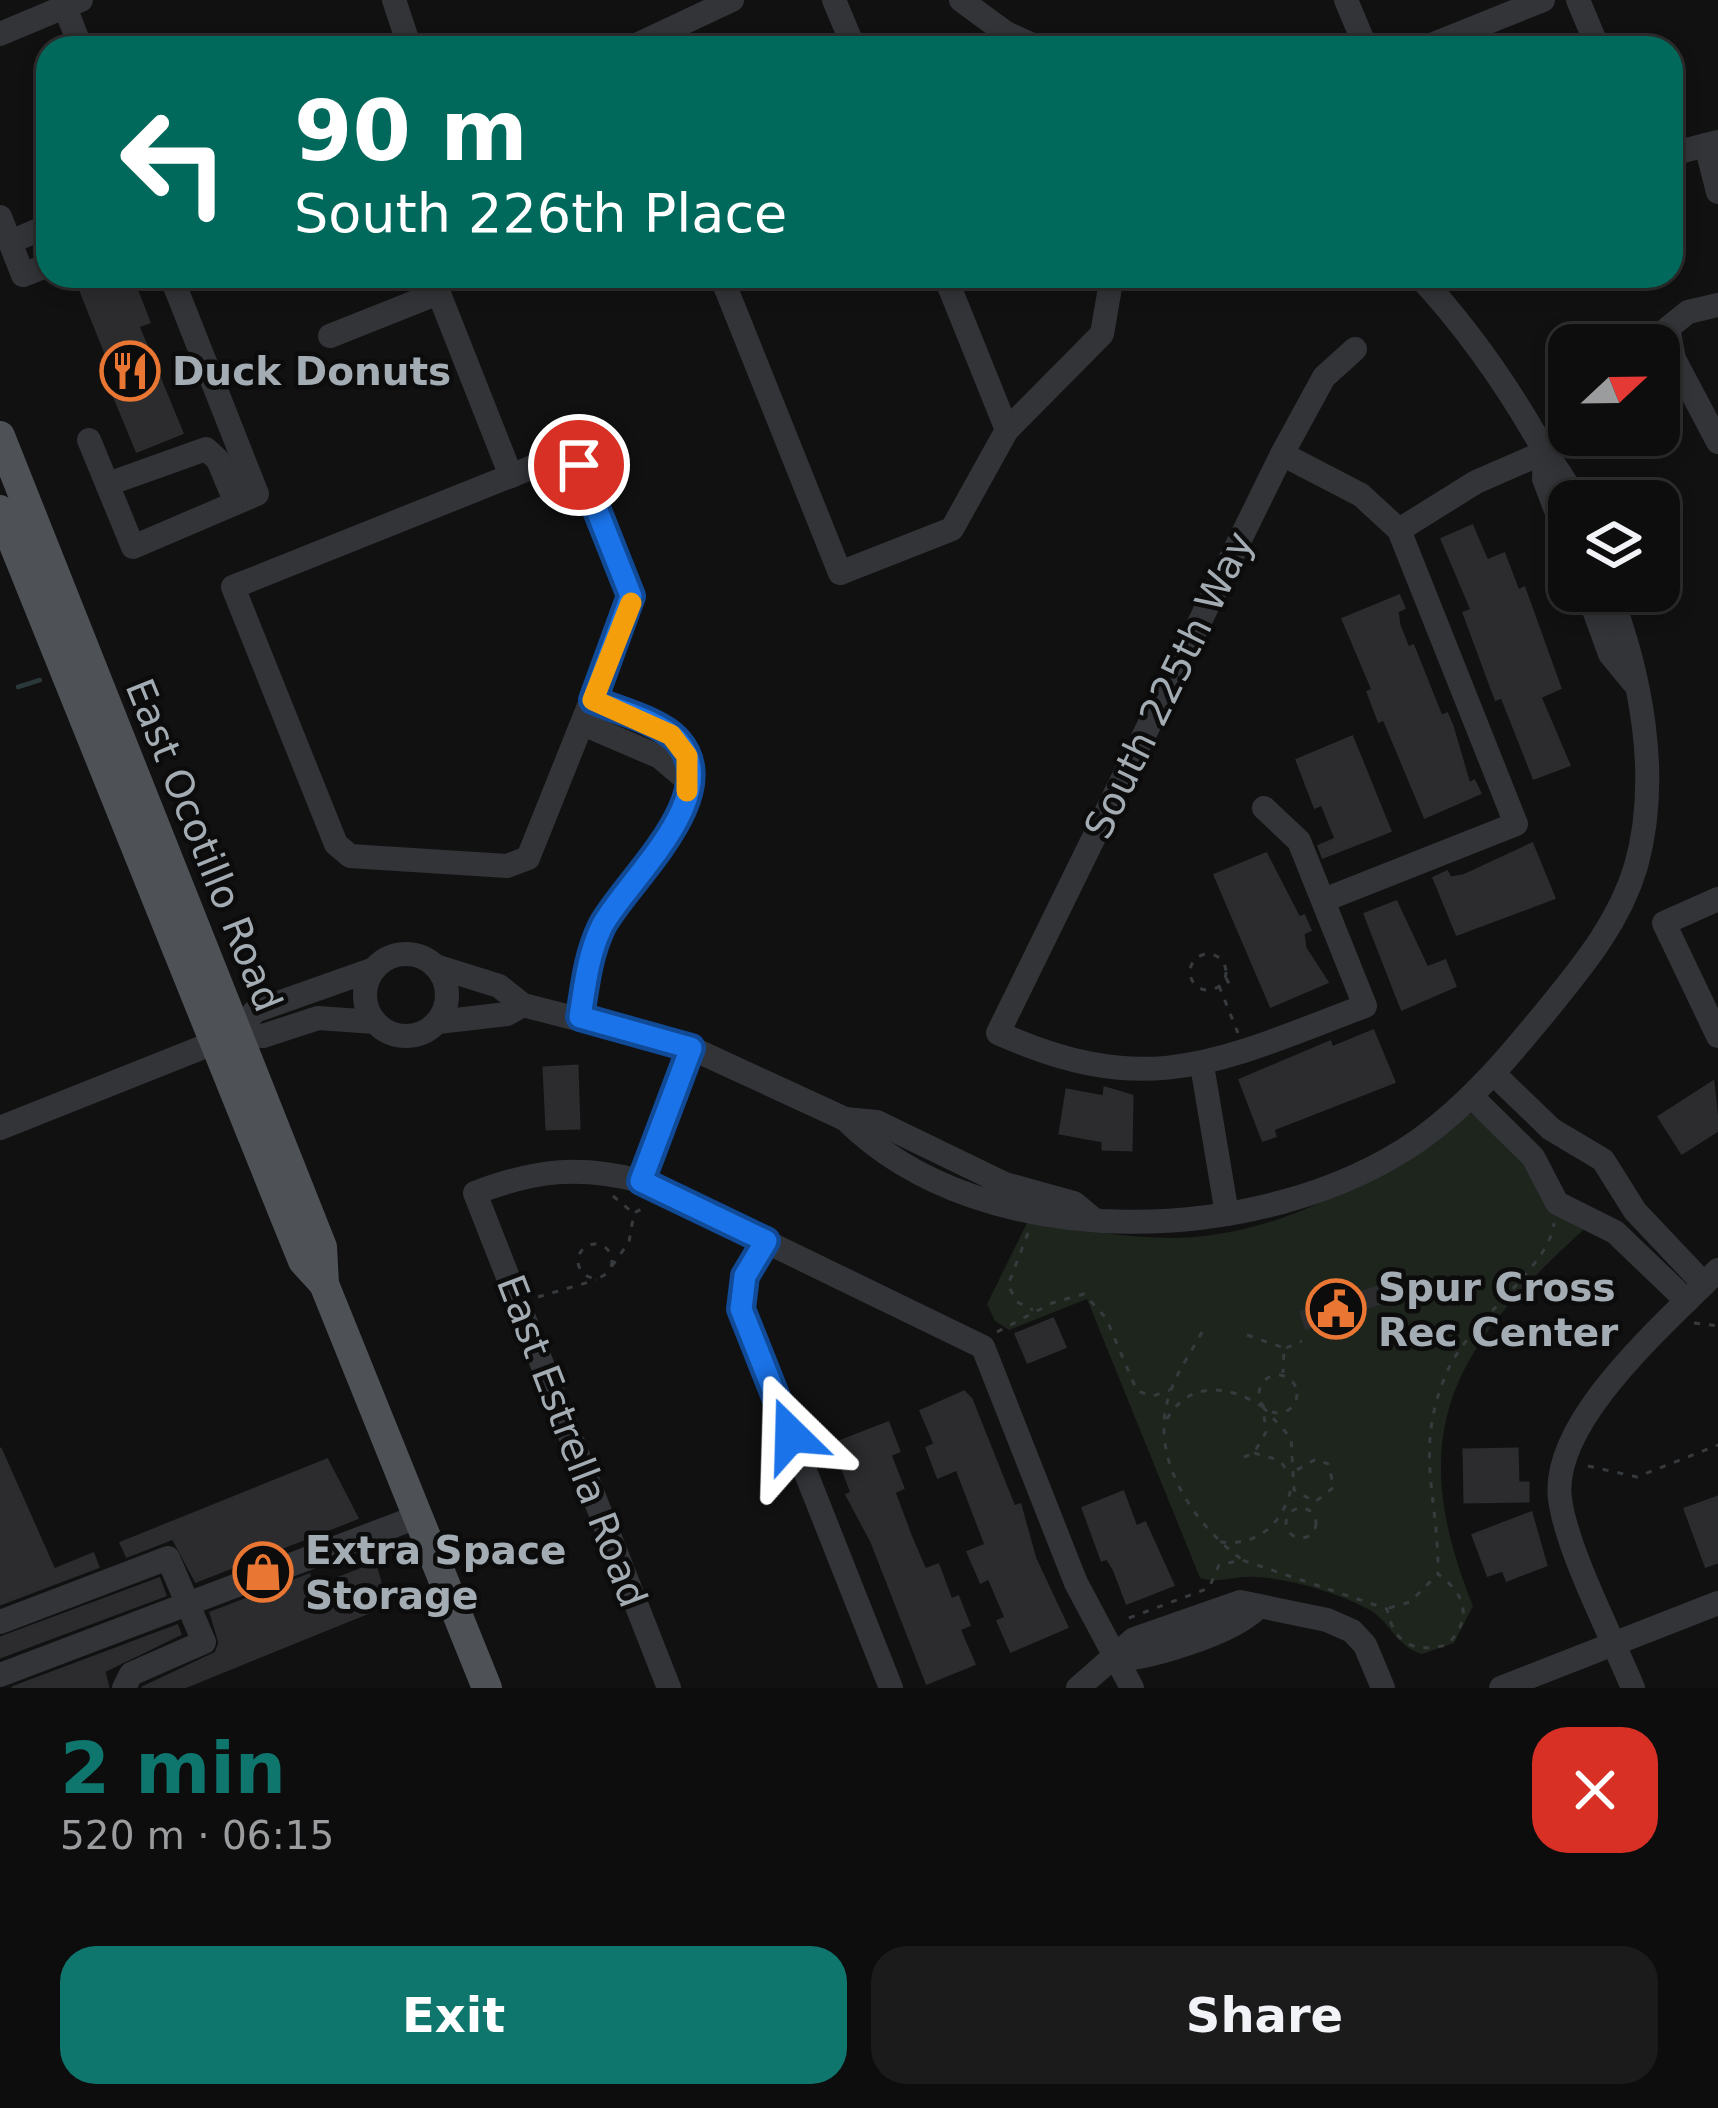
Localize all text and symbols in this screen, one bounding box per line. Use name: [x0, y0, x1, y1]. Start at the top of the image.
text: 90 m: [294, 82, 528, 180]
icon: left: [96, 84, 252, 240]
text: South 226th Place: [294, 182, 787, 245]
north arrow: [1548, 324, 1680, 456]
map controls: [1548, 324, 1680, 612]
restaurant icon: Duck Donuts: [99, 340, 161, 402]
place label: Duck Donuts: [172, 349, 451, 394]
pin: [528, 414, 630, 516]
icon: arrive: [546, 432, 612, 498]
button: layers: [1548, 480, 1680, 612]
street label: South 225th Way: [1075, 524, 1263, 846]
street label: East Ocotillo Road: [117, 672, 291, 1018]
place label: Spur Cross Rec Center: [1378, 1265, 1619, 1355]
street label: East Estrella Road: [488, 1269, 656, 1613]
public building icon: Spur Cross Rec Center: [1305, 1278, 1367, 1340]
position arrow: [728, 1372, 854, 1498]
place label: Extra Space Storage: [305, 1528, 566, 1618]
shop icon: Extra Space Storage: [232, 1541, 294, 1603]
text: 2 min: [60, 1726, 286, 1810]
button: close: [1532, 1727, 1658, 1853]
text: 520 m · 06:15: [60, 1813, 334, 1858]
button: Exit: [60, 1946, 847, 2084]
button: Share: [871, 1946, 1658, 2084]

